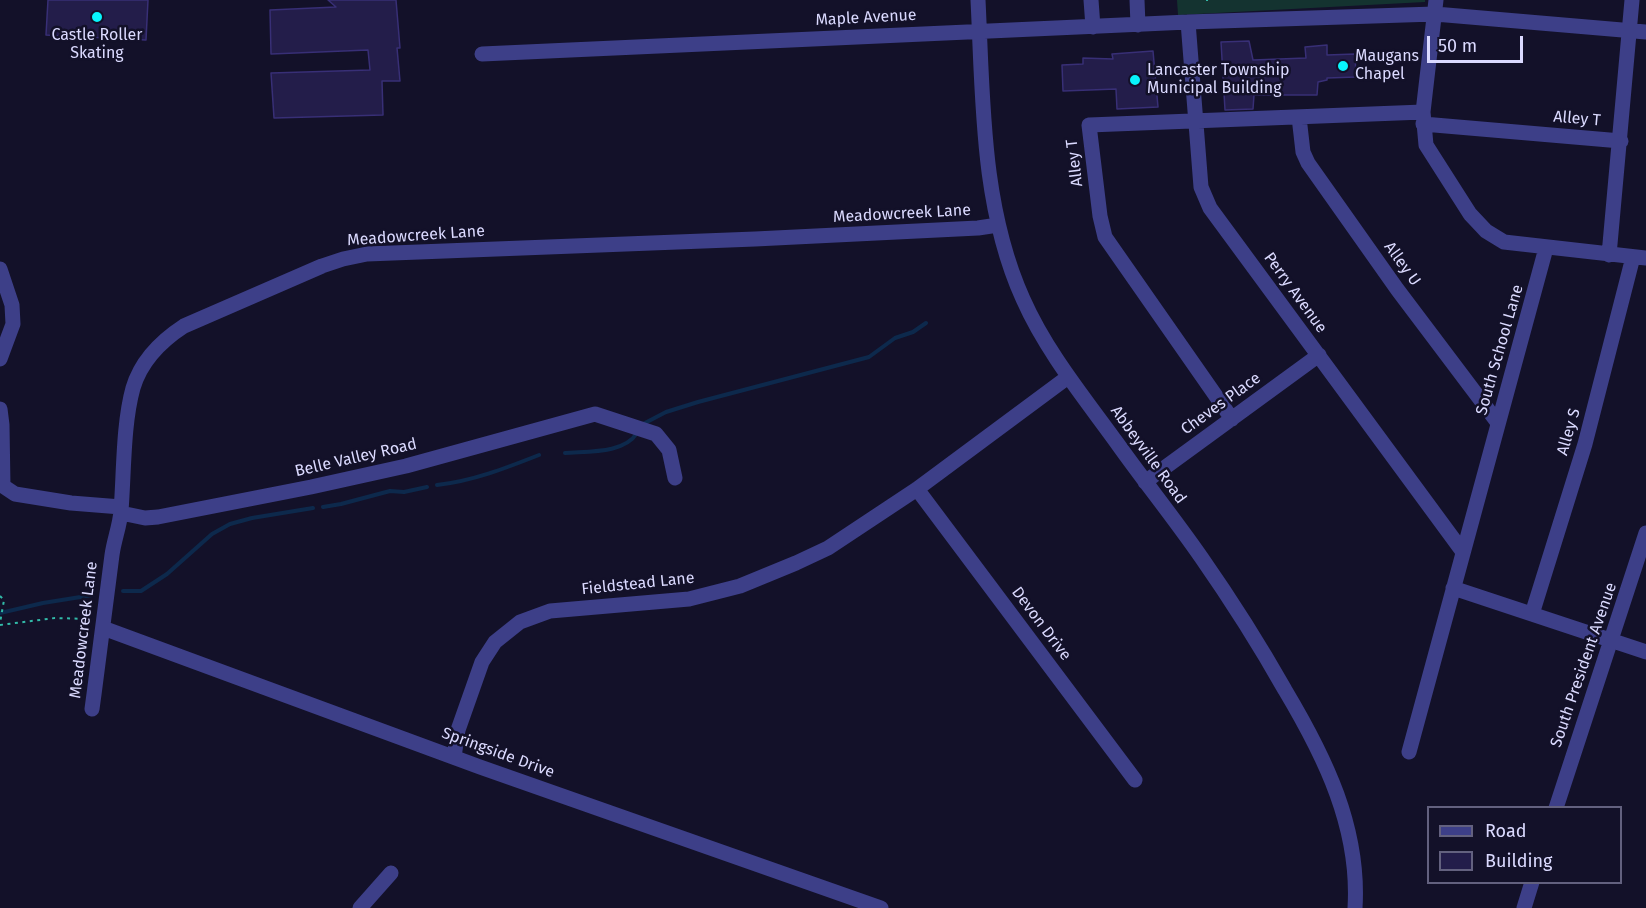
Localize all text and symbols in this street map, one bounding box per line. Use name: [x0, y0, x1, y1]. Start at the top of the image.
street label: Maple Avenue: [815, 6, 917, 30]
marker: Castle Roller Skating: [90, 10, 104, 24]
scale bar: [1430, 24, 1526, 62]
place label: Castle Roller Skating: [52, 26, 142, 64]
text: 50 m: [1438, 35, 1477, 57]
place label: Maugans Chapel: [1355, 47, 1419, 85]
marker: Maugans Chapel: [1336, 59, 1350, 73]
place label: Lancaster Township Municipal Building: [1147, 61, 1290, 99]
marker: Lancaster Township Municipal Building: [1128, 73, 1142, 87]
street label: Alley T: [1553, 107, 1601, 131]
street label: Alley T: [1063, 138, 1087, 188]
street label: Meadowcreek Lane: [833, 201, 971, 227]
street label: Meadowcreek Lane: [347, 222, 485, 250]
street label: Alley U: [1380, 238, 1424, 290]
street label: Perry Avenue: [1259, 249, 1331, 337]
street label: South School Lane: [1472, 283, 1528, 417]
street label: Cheves Place: [1178, 369, 1264, 439]
street label: Abbeyville Road: [1106, 402, 1190, 508]
street label: Alley S: [1553, 406, 1585, 458]
street label: Belle Valley Road: [293, 435, 419, 481]
street label: Meadowcreek Lane: [66, 560, 102, 700]
street label: Fieldstead Lane: [581, 569, 695, 599]
street label: South President Avenue: [1547, 580, 1621, 750]
street label: Devon Drive: [1007, 583, 1075, 665]
street label: Springside Drive: [439, 724, 557, 782]
legend: [1427, 806, 1622, 884]
text: Road: [1485, 820, 1527, 842]
text: Building: [1485, 850, 1552, 872]

